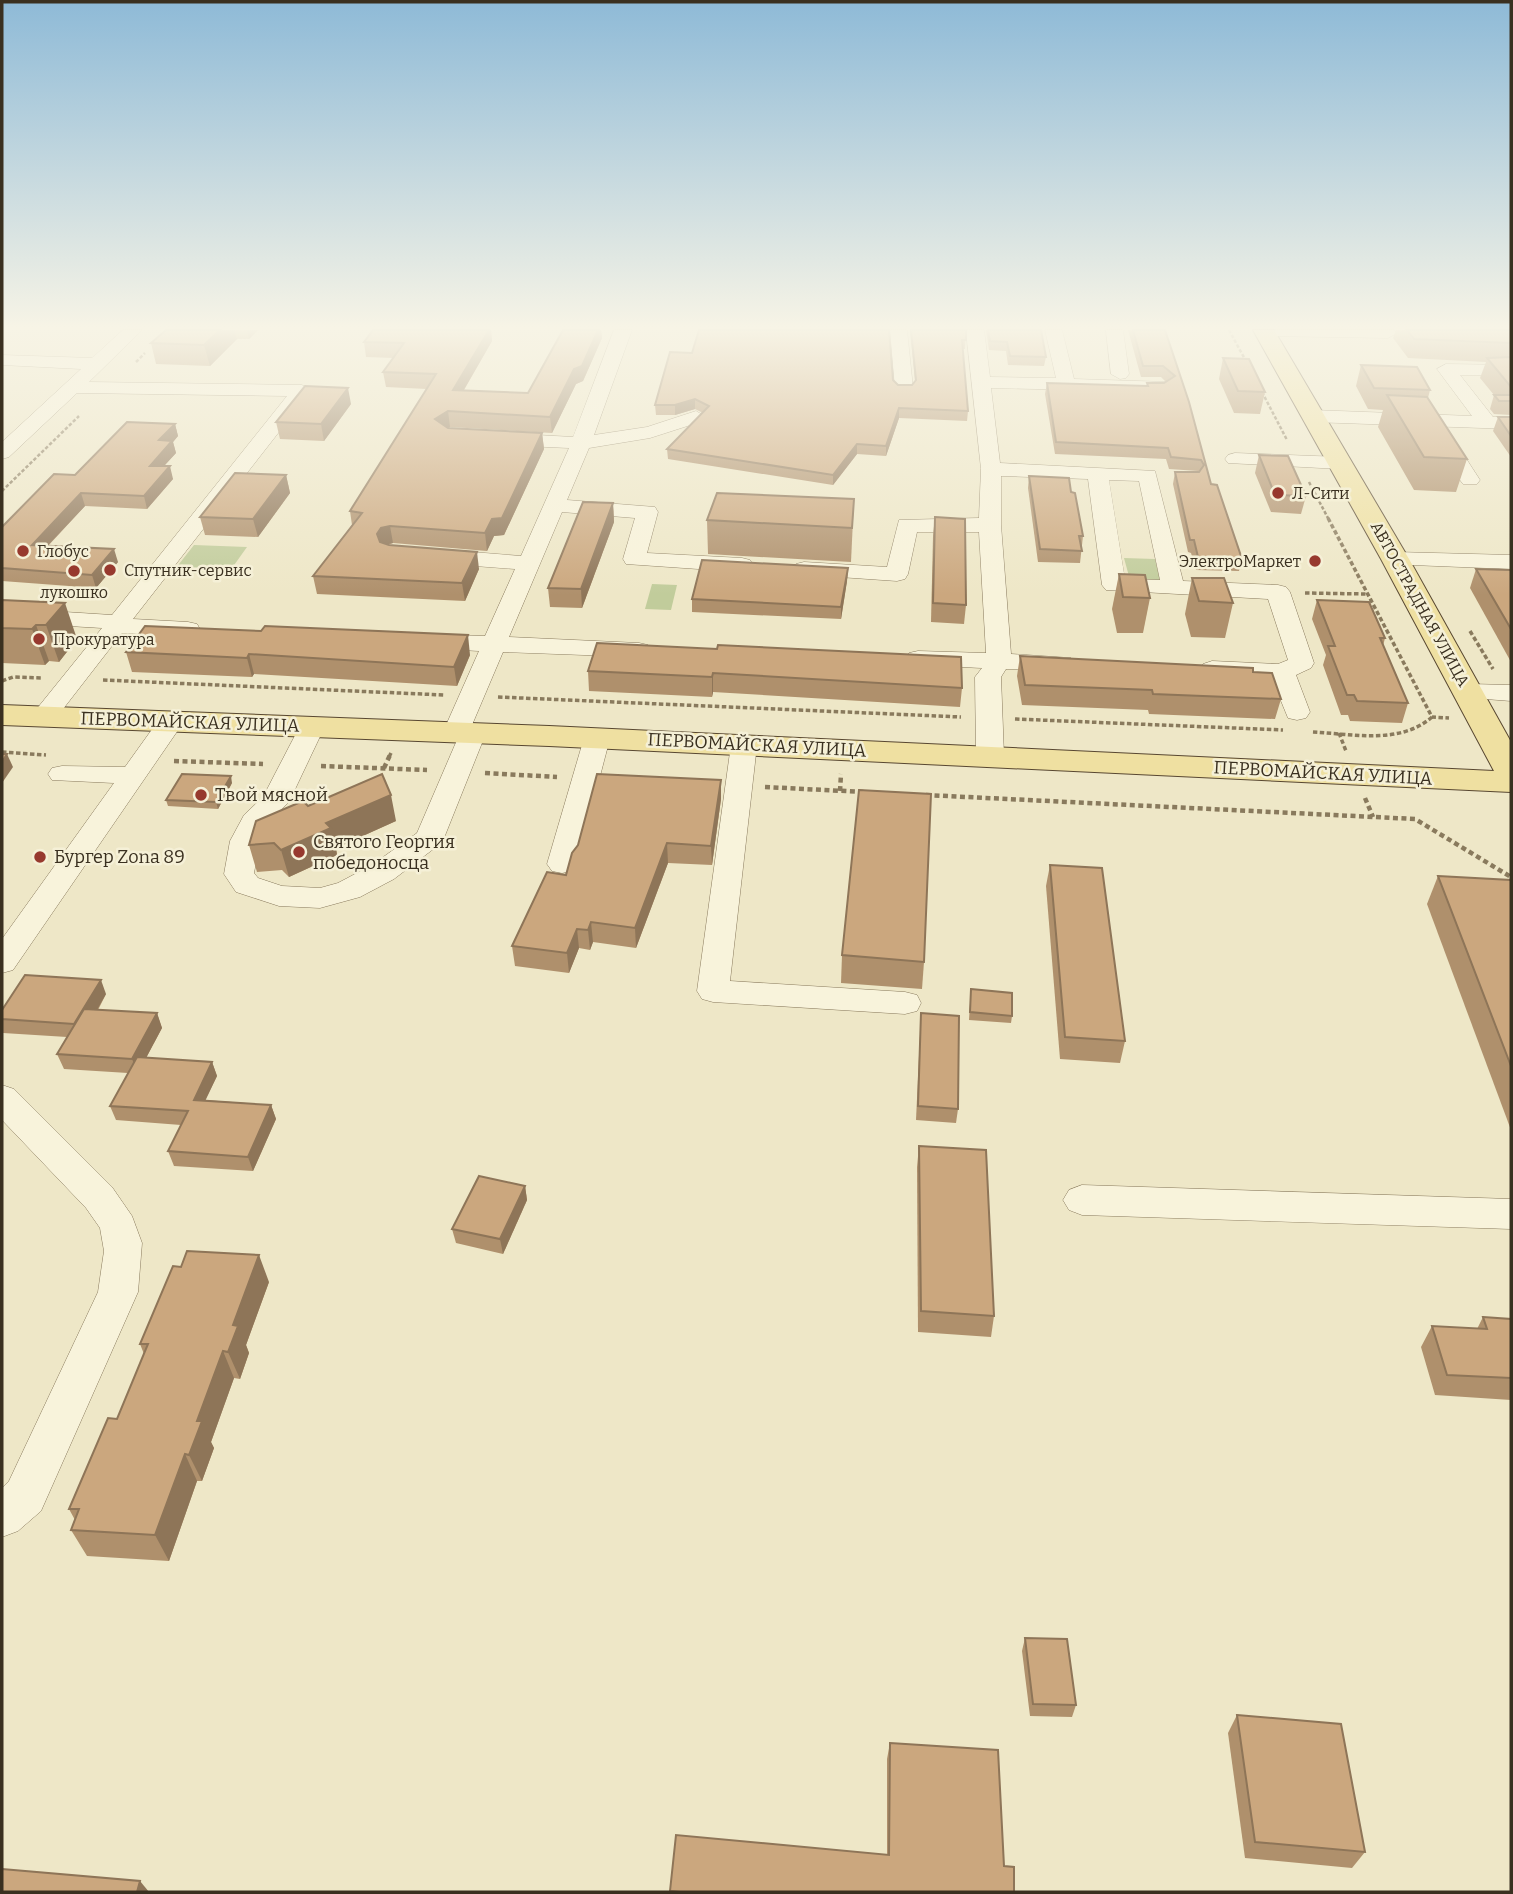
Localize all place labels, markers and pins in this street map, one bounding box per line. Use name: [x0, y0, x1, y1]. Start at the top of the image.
place label: Л-Сити: [1292, 484, 1350, 503]
marker: Л-Сити: [1270, 485, 1286, 501]
place label: Глобус: [37, 542, 89, 561]
marker: Глобус: [15, 543, 31, 559]
place label: ЭлектроМаркет: [1179, 552, 1301, 571]
marker: ЭлектроМаркет: [1307, 553, 1323, 569]
place label: Спутник-сервис: [124, 561, 252, 580]
marker: Спутник-сервис: [102, 562, 118, 578]
marker: лукошко: [66, 563, 82, 579]
place label: лукошко: [40, 583, 108, 602]
place label: Прокуратура: [53, 630, 155, 649]
marker: Прокуратура: [31, 631, 47, 647]
place label: Твой мясной: [215, 784, 328, 806]
marker: Твой мясной: [193, 787, 209, 803]
place label: Святого Георгия победоносца: [313, 831, 455, 874]
marker: Святого Георгия победоносца: [291, 844, 307, 860]
place label: Бургер Zona 89: [54, 846, 185, 868]
marker: Бургер Zona 89: [32, 849, 48, 865]

